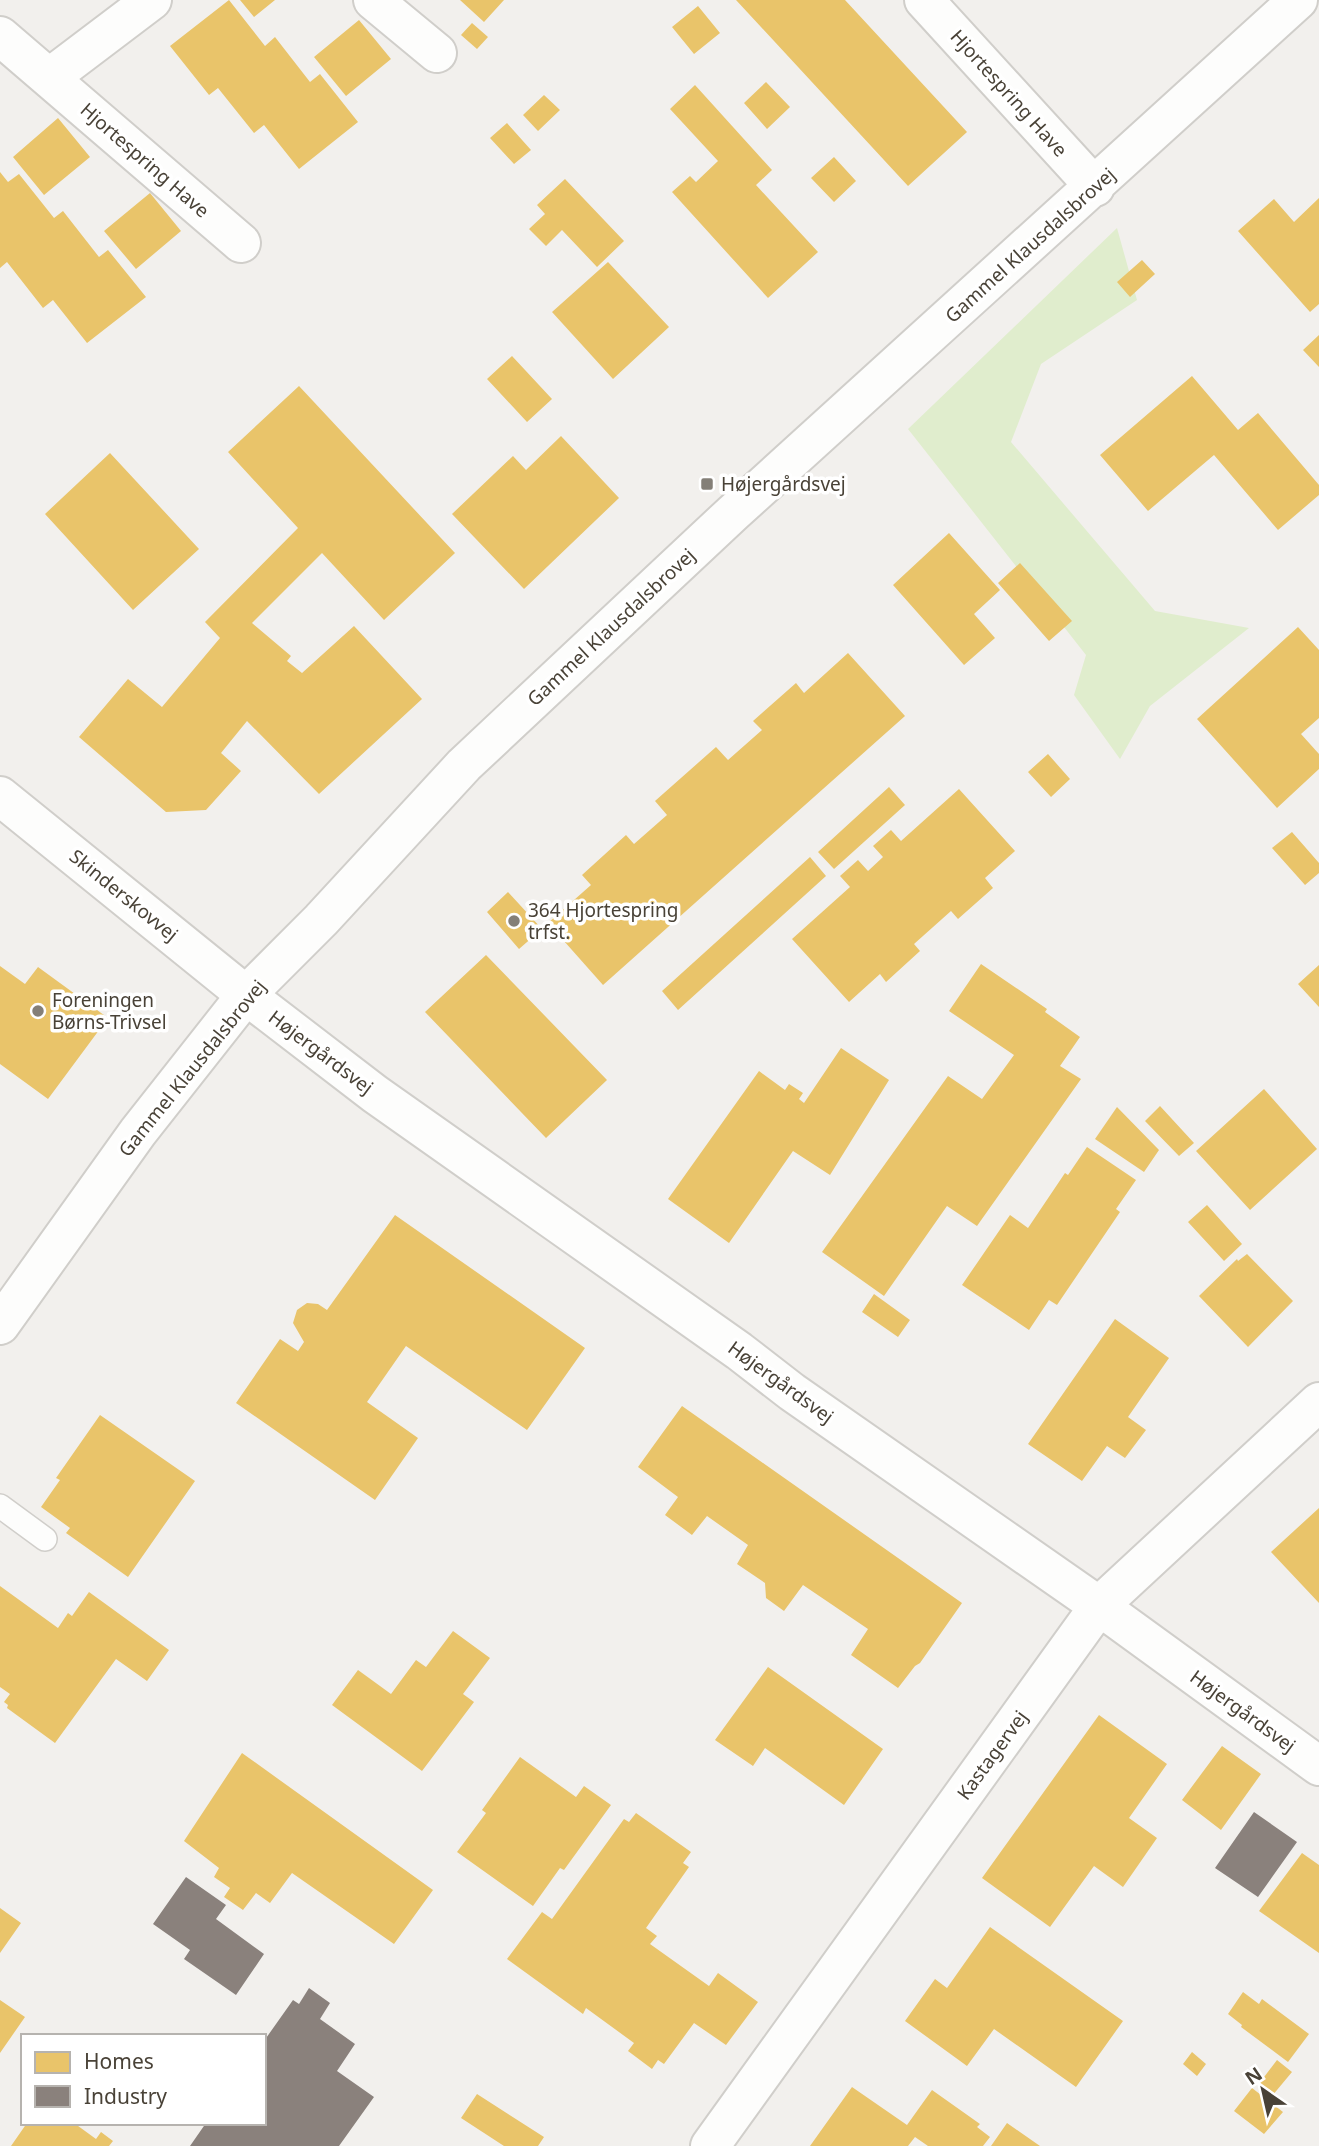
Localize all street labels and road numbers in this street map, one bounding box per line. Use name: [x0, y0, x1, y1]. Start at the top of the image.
street label: Hjortespring Have: [945, 24, 1073, 162]
street label: Hjortespring Have: [75, 97, 215, 223]
street label: Gammel Klausdalsbrovej: [939, 162, 1121, 328]
street label: Gammel Klausdalsbrovej: [521, 542, 701, 712]
street label: Skinderskovvej: [64, 843, 184, 947]
street label: Gammel Klausdalsbrovej: [112, 974, 272, 1162]
street label: Højergårdsvej: [263, 1004, 379, 1100]
street label: Højergårdsvej: [723, 1335, 839, 1429]
street label: Højergårdsvej: [1185, 1664, 1301, 1758]
street label: Kastagervej: [951, 1705, 1033, 1805]

